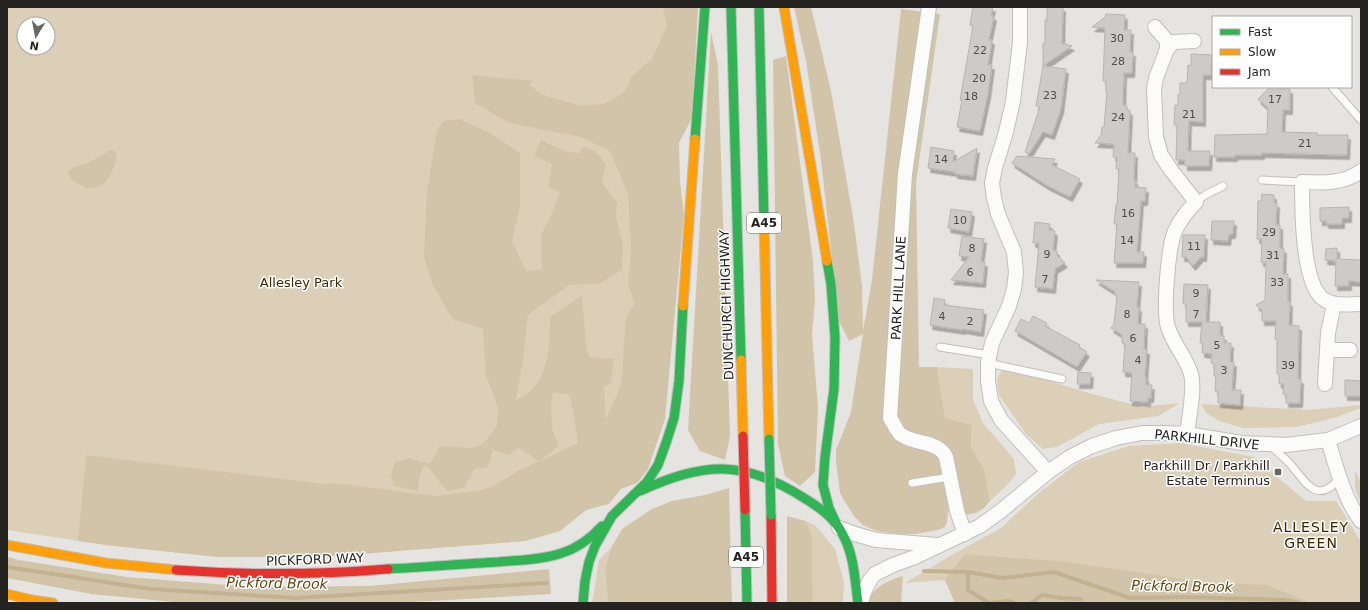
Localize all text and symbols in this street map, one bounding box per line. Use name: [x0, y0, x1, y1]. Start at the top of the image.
north arrow: [16, 16, 56, 56]
legend: [1212, 16, 1352, 88]
text: Fast: [1248, 25, 1272, 39]
house number: 30: [1110, 32, 1124, 45]
text: N: [29, 38, 40, 53]
house number: 22: [973, 44, 987, 57]
text: Slow: [1248, 45, 1276, 59]
house number: 28: [1111, 55, 1125, 68]
text: Jam: [1247, 65, 1271, 79]
house number: 20: [972, 72, 986, 85]
house number: 23: [1043, 89, 1057, 102]
house number: 18: [964, 90, 978, 103]
house number: 17: [1268, 93, 1282, 106]
house number: 21: [1182, 108, 1196, 121]
house number: 24: [1111, 111, 1125, 124]
house number: 21: [1298, 137, 1312, 150]
house number: 14: [934, 153, 948, 166]
house number: 16: [1121, 207, 1135, 220]
road number: A45: [747, 213, 781, 233]
house number: 10: [953, 214, 967, 227]
house number: 29: [1262, 226, 1276, 239]
street label: DUNCHURCH HIGHWAY: [716, 230, 737, 380]
house number: 14: [1120, 234, 1134, 247]
street label: PARK HILL LANE: [888, 236, 909, 340]
house number: 11: [1187, 240, 1201, 253]
house number: 8: [969, 242, 976, 255]
house number: 9: [1044, 248, 1051, 261]
house number: 31: [1266, 249, 1280, 262]
house number: 6: [967, 266, 974, 279]
house number: 7: [1042, 273, 1049, 286]
park label: Allesley Park: [260, 275, 343, 290]
house number: 33: [1270, 276, 1284, 289]
house number: 9: [1193, 287, 1200, 300]
house number: 8: [1124, 308, 1131, 321]
house number: 7: [1193, 308, 1200, 321]
house number: 4: [939, 310, 946, 323]
house number: 2: [967, 315, 974, 328]
house number: 6: [1130, 332, 1137, 345]
house number: 5: [1214, 339, 1221, 352]
house number: 4: [1135, 354, 1142, 367]
house number: 39: [1281, 359, 1295, 372]
house number: 3: [1221, 364, 1228, 377]
street label: PARKHILL DRIVE: [1154, 427, 1260, 452]
place label: Parkhill Dr / Parkhill Estate Terminus: [1144, 458, 1270, 488]
marker: Parkhill Dr / Parkhill Estate Terminus: [1273, 467, 1283, 477]
district label: ALLESLEY GREEN: [1273, 519, 1349, 551]
road number: A45: [729, 547, 763, 567]
street label: PICKFORD WAY: [266, 550, 364, 569]
water label: Pickford Brook: [226, 574, 329, 592]
water label: Pickford Brook: [1131, 577, 1234, 595]

